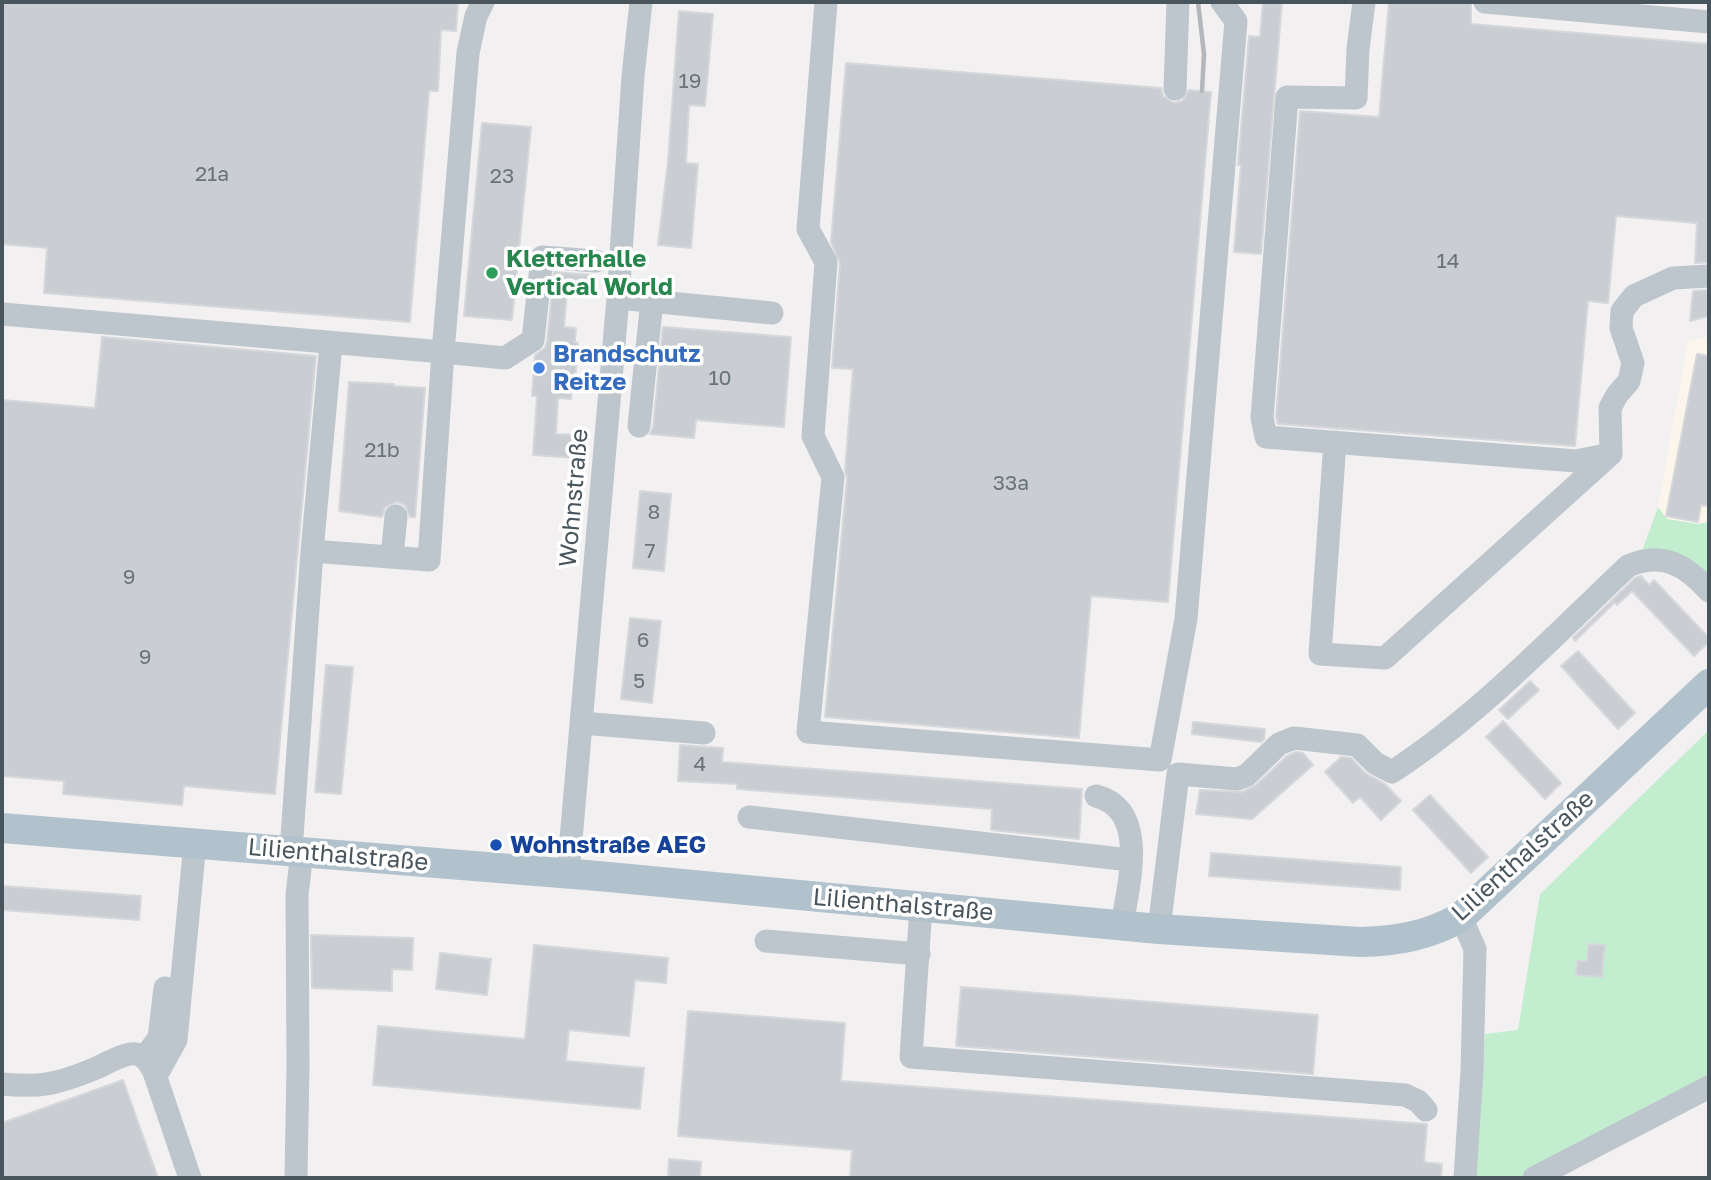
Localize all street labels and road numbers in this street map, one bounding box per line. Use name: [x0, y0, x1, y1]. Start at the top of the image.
street label: Wohnstraße: [554, 428, 594, 568]
street label: Lilienthalstraße: [1446, 785, 1600, 927]
street label: Lilienthalstraße: [247, 833, 429, 877]
street label: Lilienthalstraße: [812, 883, 994, 927]

